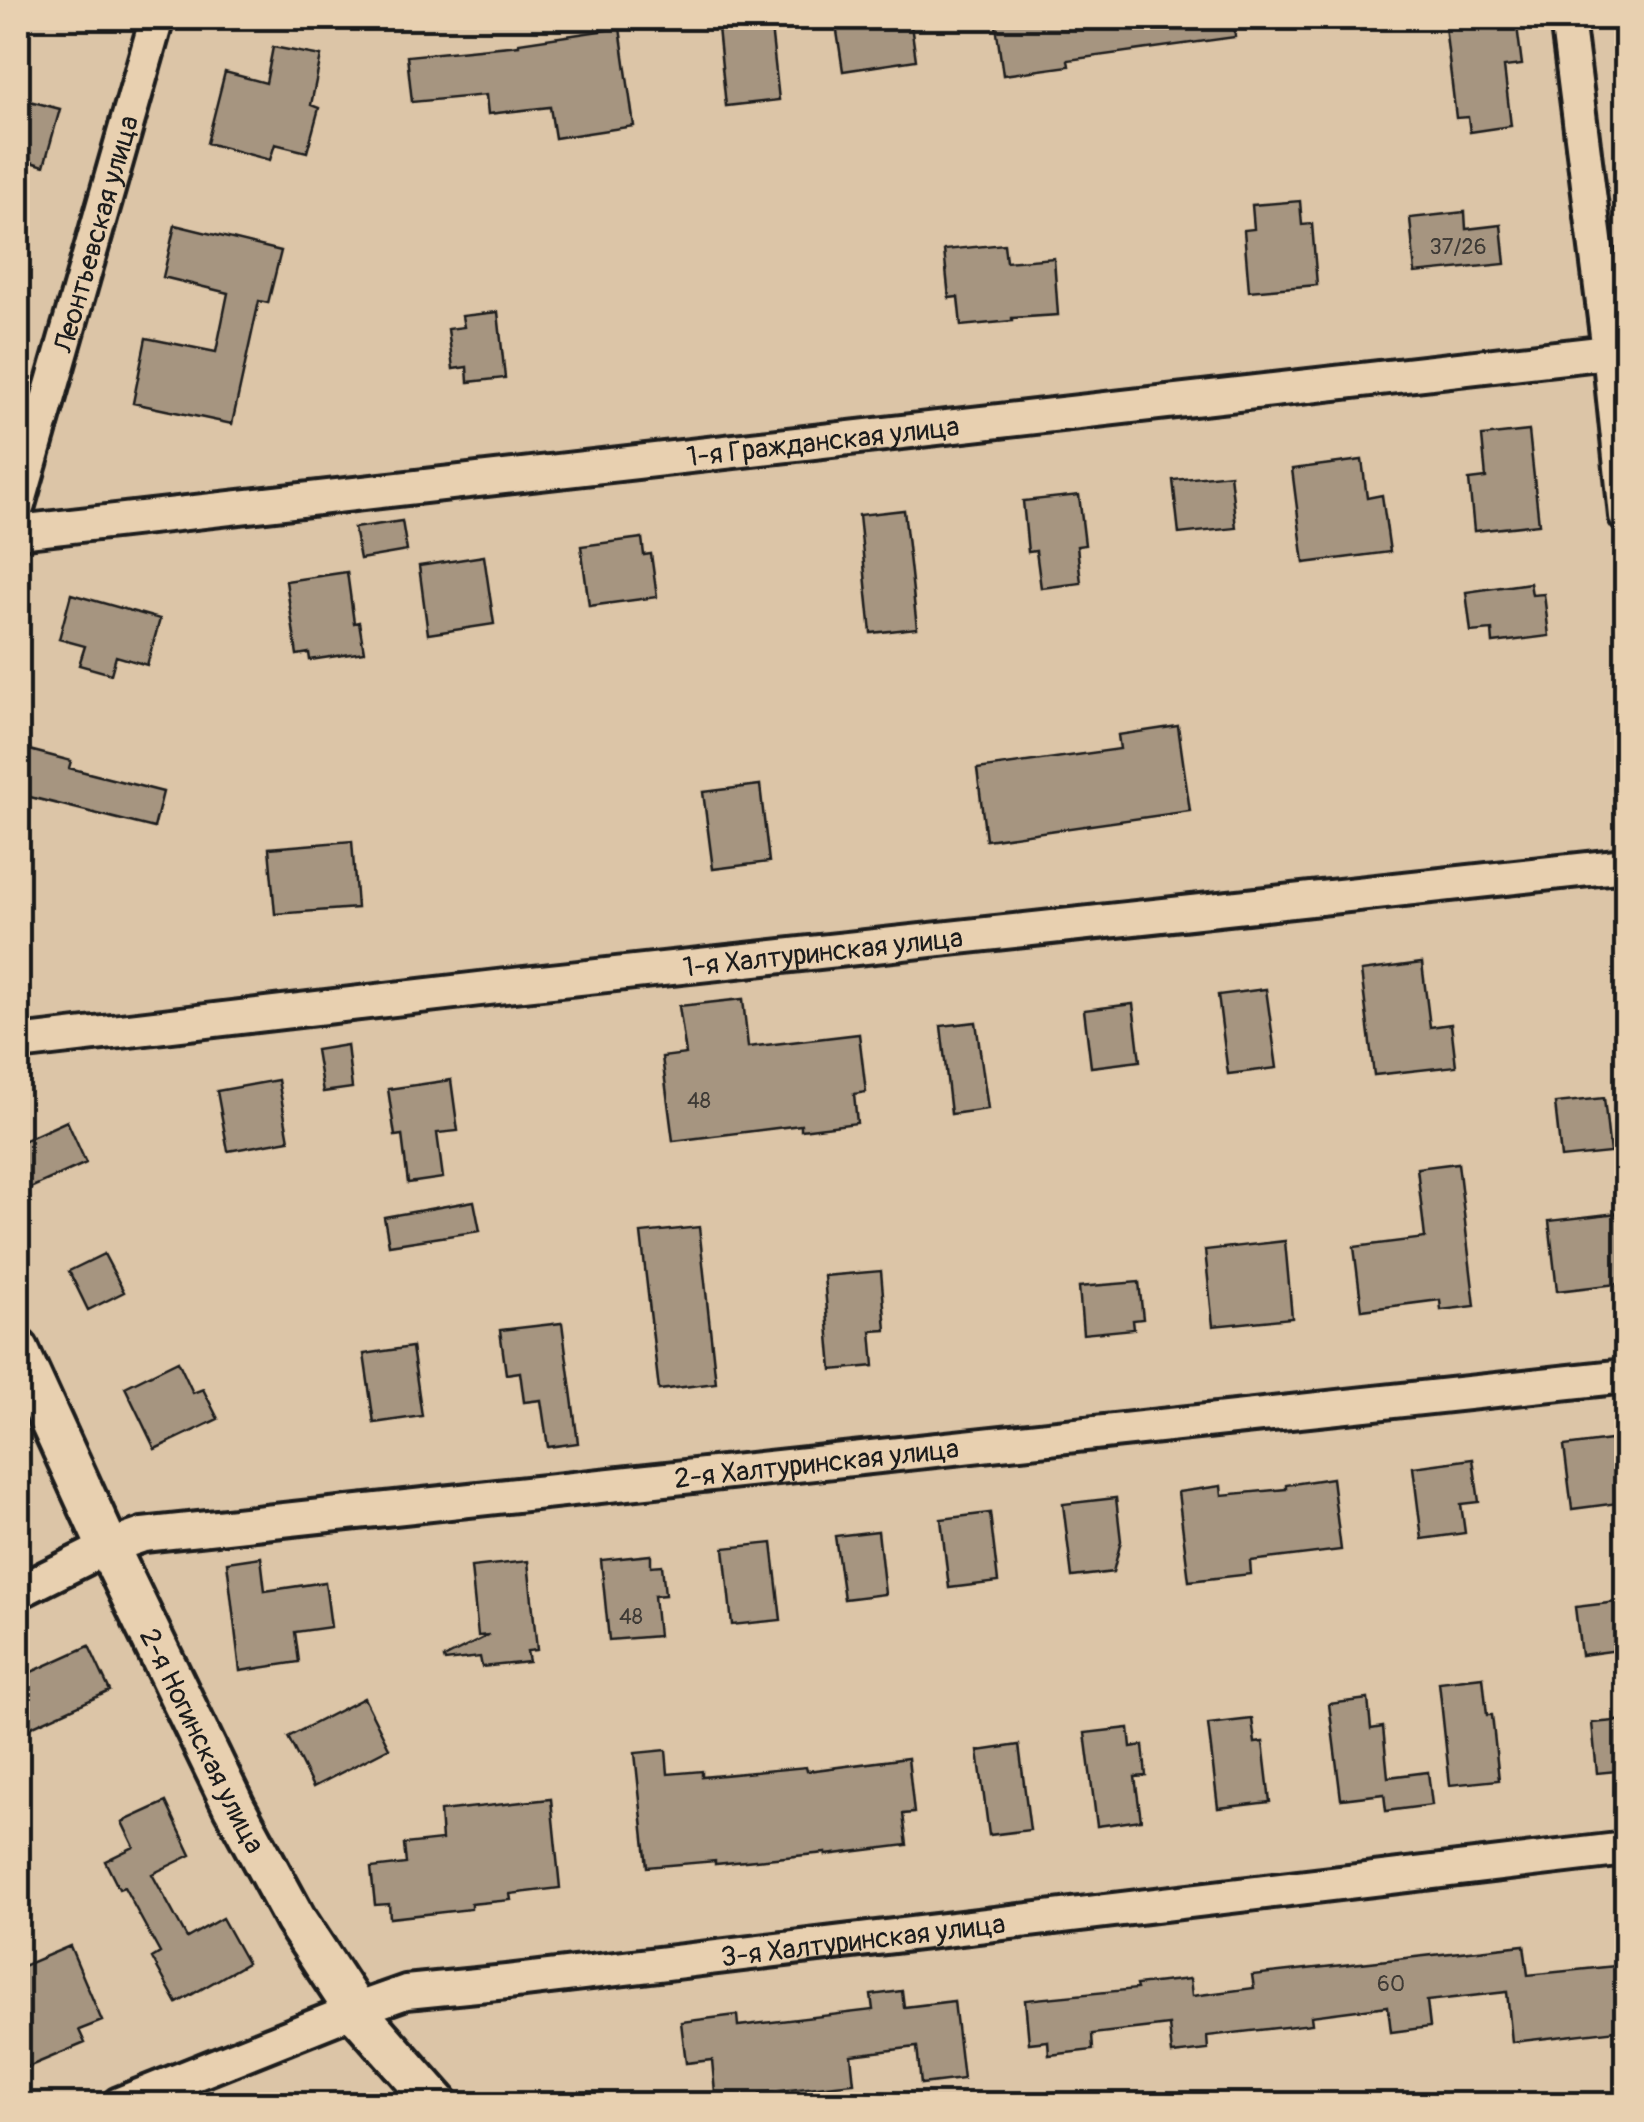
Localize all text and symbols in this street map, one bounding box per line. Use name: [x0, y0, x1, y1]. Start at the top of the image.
street label: Леонтьевская улица: [46, 112, 147, 358]
house number: 37/26: [1430, 233, 1486, 261]
street label: 1-я Гражданская улица: [685, 410, 961, 475]
street label: 1-я Халтуринская улица: [681, 921, 965, 986]
house number: 48: [687, 1087, 711, 1115]
street label: 2-я Халтуринская улица: [673, 1432, 961, 1497]
house number: 48: [619, 1603, 643, 1631]
street label: 2-я Ногинская улица: [131, 1623, 272, 1860]
street label: 3-я Халтуринская улица: [719, 1907, 1007, 1975]
house number: 60: [1377, 1970, 1405, 1998]

